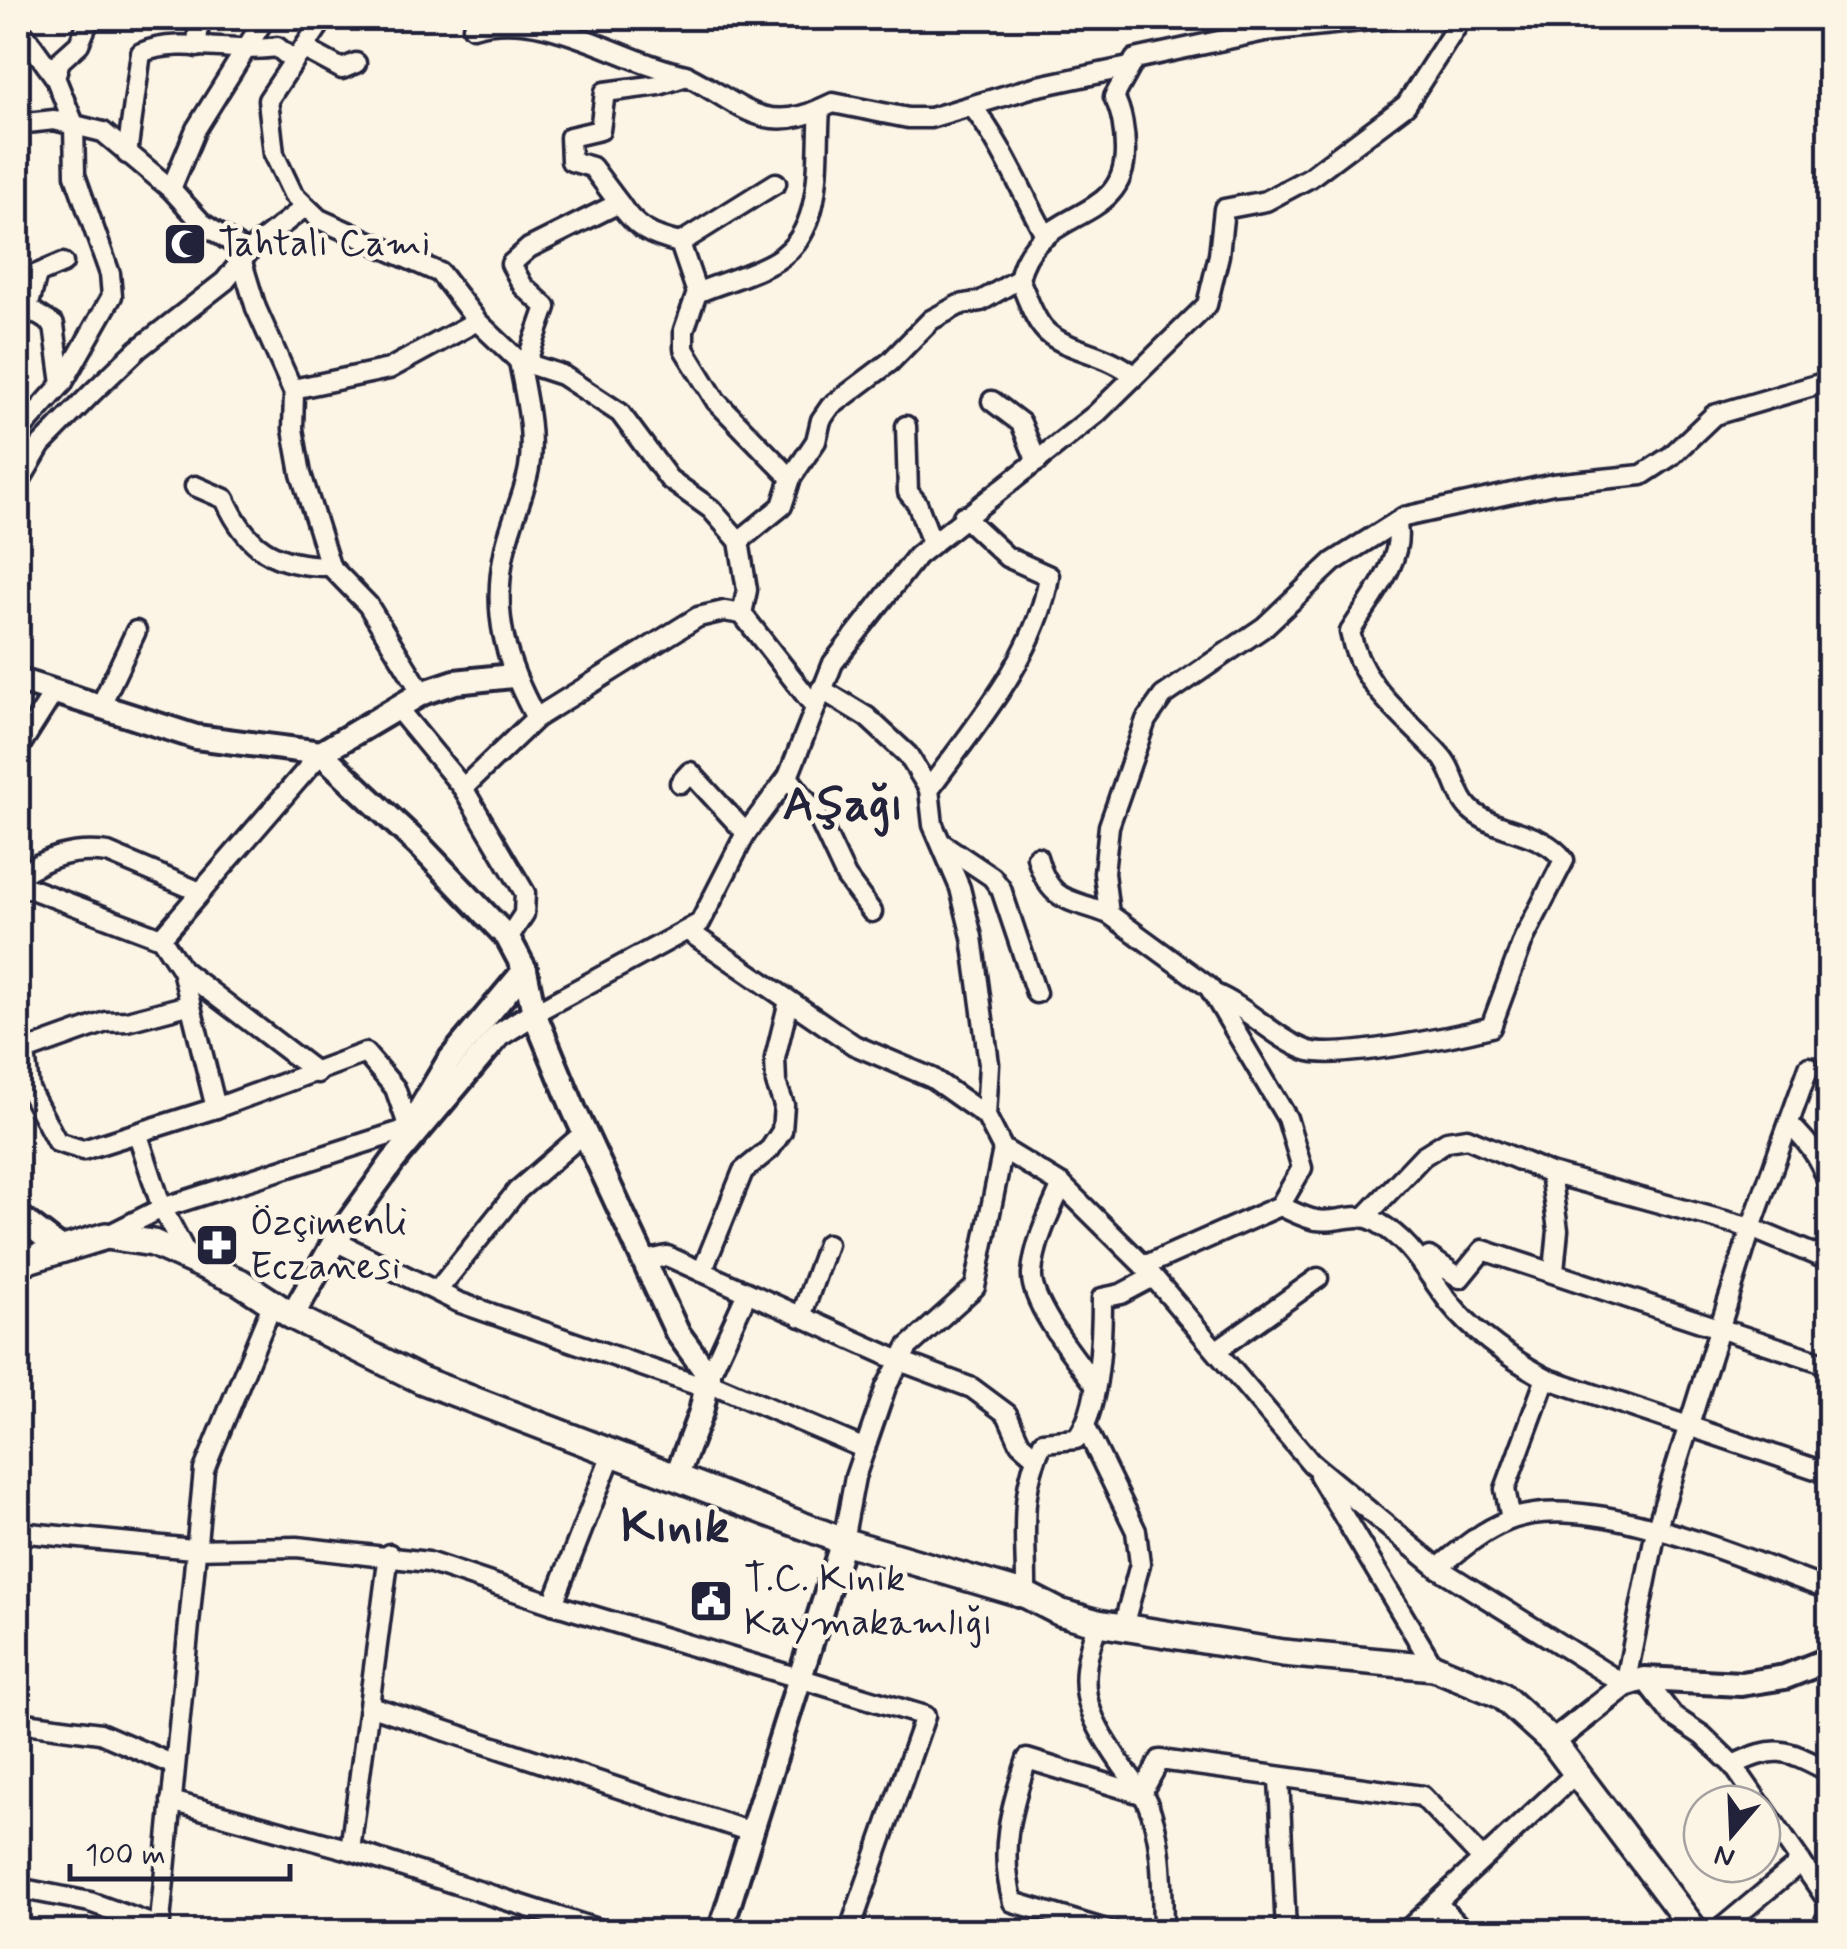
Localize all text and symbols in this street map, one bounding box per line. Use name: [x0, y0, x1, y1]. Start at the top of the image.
place label: Tahtalı Cami: [218, 220, 430, 269]
mosque icon: Tahtalı Cami: [162, 221, 208, 267]
district label: Aşağı: [783, 774, 903, 837]
place label: Özçimenli Eczanesi: [250, 1199, 407, 1292]
pharmacy icon: Özçimenli Eczanesi: [194, 1222, 240, 1268]
district label: Kınık: [621, 1496, 729, 1559]
place label: T.C. Kınık Kaymakamlığı: [744, 1555, 993, 1648]
public building icon: T.C. Kınık Kaymakamlığı: [688, 1578, 734, 1624]
north arrow: [1682, 1784, 1782, 1884]
scale bar: [70, 1819, 290, 1881]
text: N: [1710, 1835, 1740, 1876]
text: 100 m: [85, 1836, 166, 1875]

